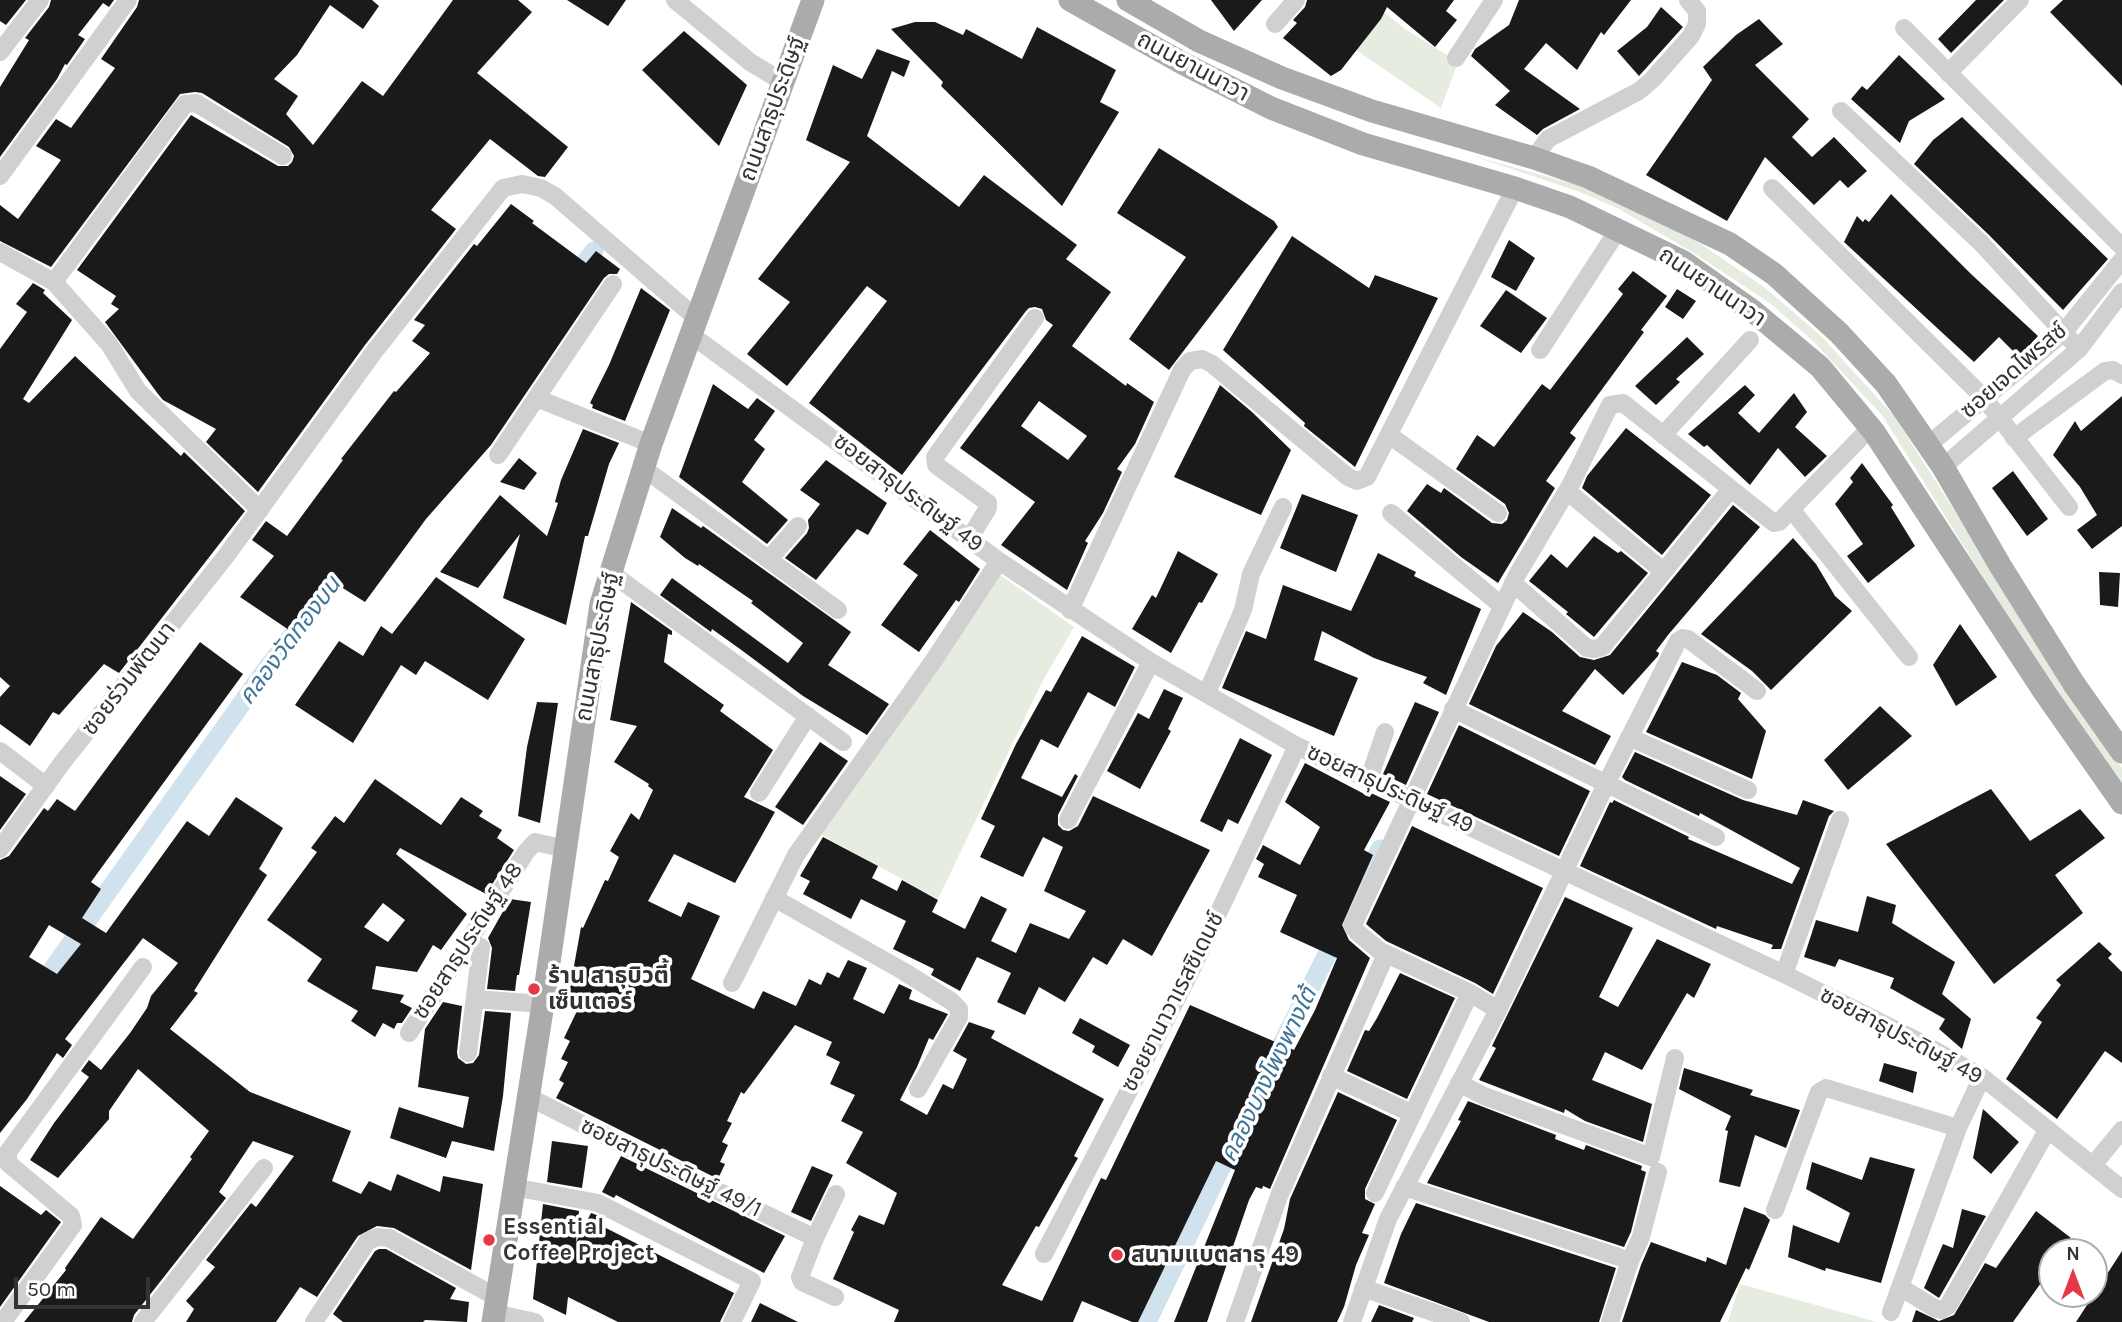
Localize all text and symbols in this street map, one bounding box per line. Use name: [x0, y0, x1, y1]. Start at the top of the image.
street label: ถนนยานนาวา: [1132, 26, 1254, 108]
street label: ถนนสาธุประดิษฐ์: [734, 33, 812, 185]
street label: ถนนยานนาวา: [1653, 241, 1771, 333]
street label: ซอยเจดไพรสซ์: [1955, 317, 2073, 425]
street label: ซอยสาธุประดิษฐ์ 49: [828, 428, 988, 558]
street label: ถนนสาธุประดิษฐ์: [570, 570, 626, 724]
water label: คลองวัดทองบน: [233, 572, 347, 710]
street label: ซอยร่วมพัฒนา: [76, 617, 182, 741]
street label: ซอยสาธุประดิษฐ์ 49: [1302, 738, 1478, 840]
street label: ซอยสาธุประดิษฐ์ 48: [407, 857, 529, 1025]
street label: ซอยยานาวาเรสซิเดนซ์: [1116, 907, 1230, 1097]
place label: ร้าน สาธุบิวตี้ เซ็นเตอร์: [548, 962, 669, 1016]
marker: ร้าน สาธุบิวตี้ เซ็นเตอร์: [526, 981, 542, 997]
street label: ซอยสาธุประดิษฐ์ 49: [1815, 981, 1987, 1091]
water label: คลองบางโพงพางใต้: [1214, 983, 1324, 1167]
street label: ซอยสาธุประดิษฐ์ 49/1: [576, 1112, 766, 1224]
place label: Essential Coffee Project: [503, 1213, 654, 1267]
marker: Essential Coffee Project: [481, 1232, 497, 1248]
north arrow: [2038, 1238, 2108, 1308]
place label: สนามแบตสาธุ 49: [1131, 1241, 1299, 1269]
text: N: [2066, 1243, 2080, 1265]
marker: สนามแบตสาธุ 49: [1109, 1247, 1125, 1263]
scale bar: [18, 1262, 154, 1306]
text: 50 m: [27, 1277, 76, 1301]

